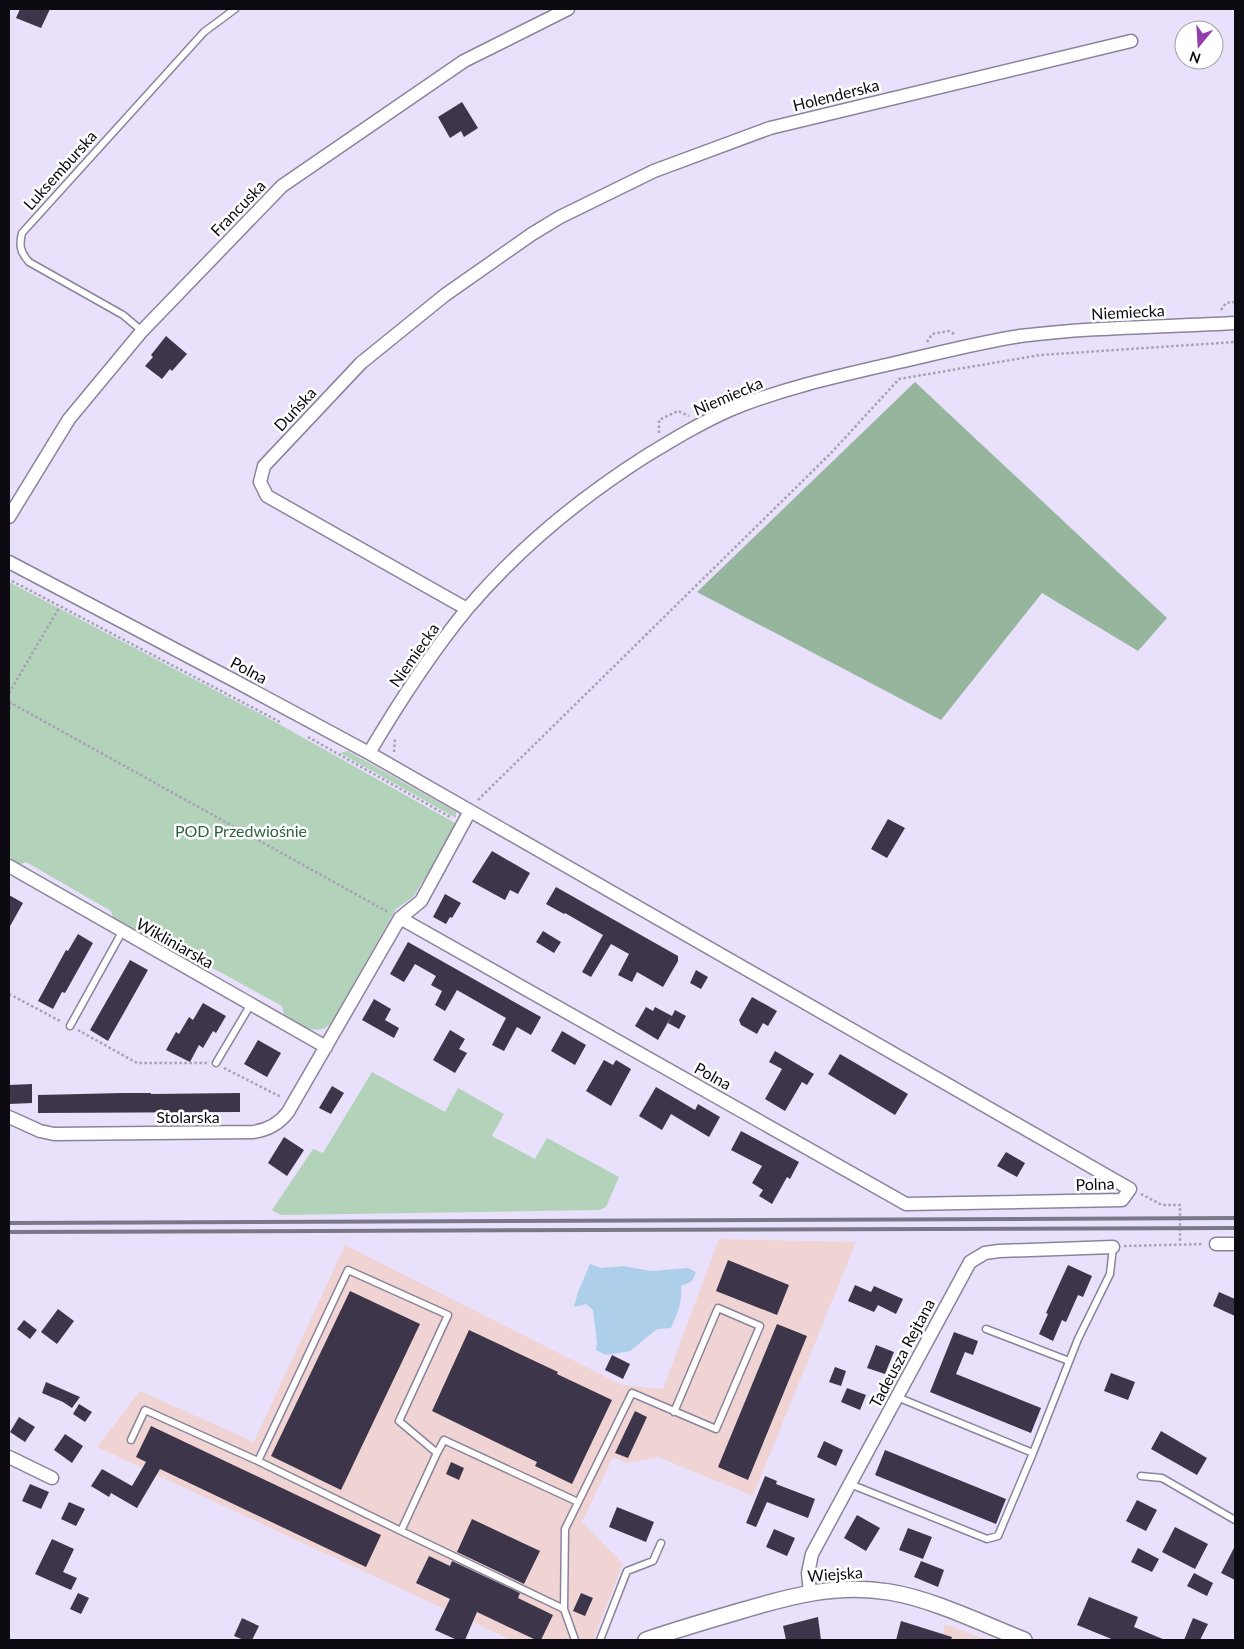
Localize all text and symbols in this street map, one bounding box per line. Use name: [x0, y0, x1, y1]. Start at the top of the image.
north arrow: [1174, 20, 1224, 70]
text: N: [1187, 48, 1203, 68]
street label: Holenderska: [791, 75, 881, 114]
street label: Luksemburska: [19, 126, 100, 213]
street label: Francuska: [206, 176, 269, 240]
street label: Niemiecka: [1091, 300, 1165, 323]
street label: Niemiecka: [690, 372, 765, 419]
street label: Duńska: [270, 383, 320, 434]
street label: Niemiecka: [385, 619, 442, 690]
street label: Polna: [228, 652, 271, 687]
park label: POD Przedwiośnie: [175, 821, 307, 840]
street label: Wikliniarska: [133, 914, 217, 972]
street label: Polna: [692, 1058, 735, 1093]
street label: Stolarska: [156, 1107, 220, 1126]
street label: Polna: [1075, 1173, 1115, 1194]
street label: Tadeusza Rejtana: [865, 1295, 938, 1410]
street label: Wiejska: [807, 1562, 863, 1585]

